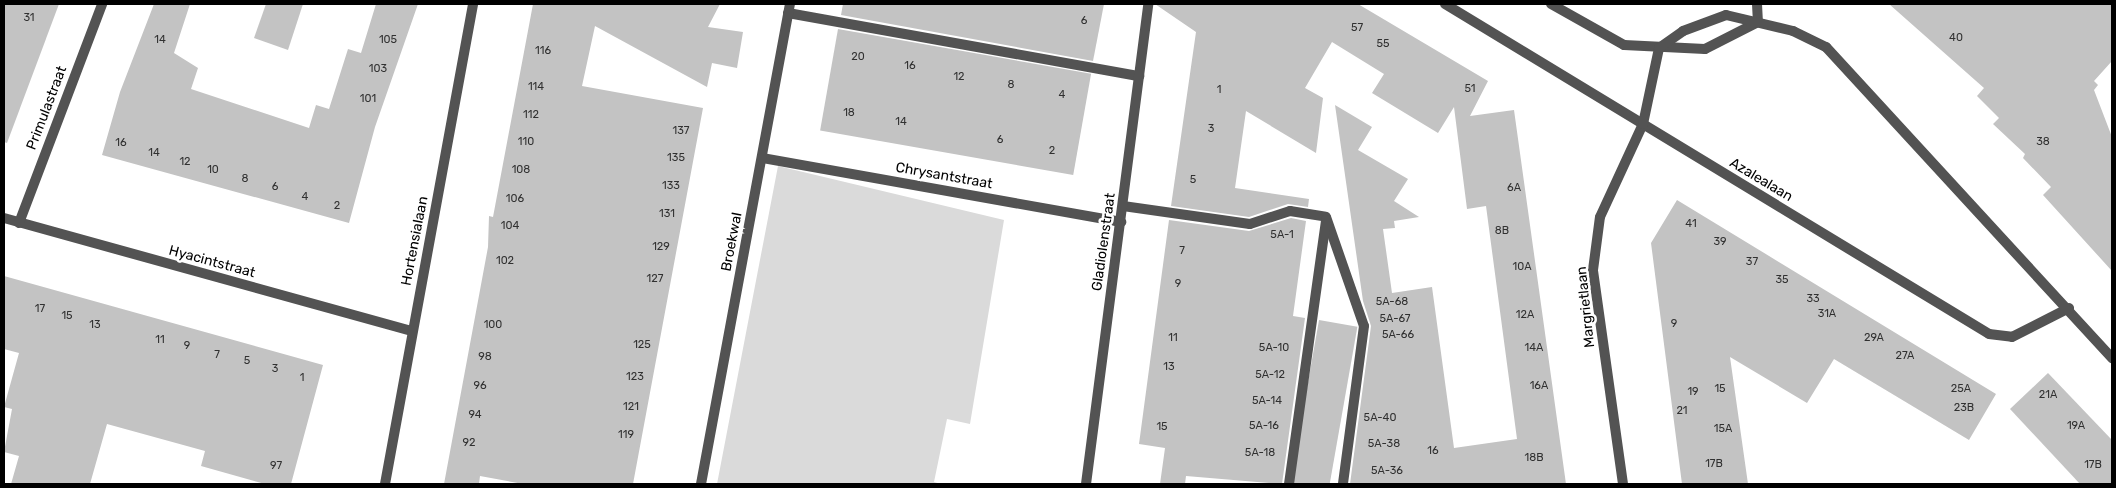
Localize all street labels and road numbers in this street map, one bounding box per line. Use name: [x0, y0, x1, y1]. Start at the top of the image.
street label: Primulastraat: [23, 64, 71, 152]
street label: Azalealaan: [1726, 155, 1796, 205]
street label: Chrysantstraat: [894, 159, 994, 193]
street label: Gladiolenstraat: [1089, 192, 1119, 292]
street label: Hortensialaan: [398, 195, 432, 287]
street label: Broekwal: [718, 211, 746, 273]
street label: Hyacintstraat: [167, 242, 257, 282]
street label: Margrietlaan: [1573, 265, 1599, 349]

